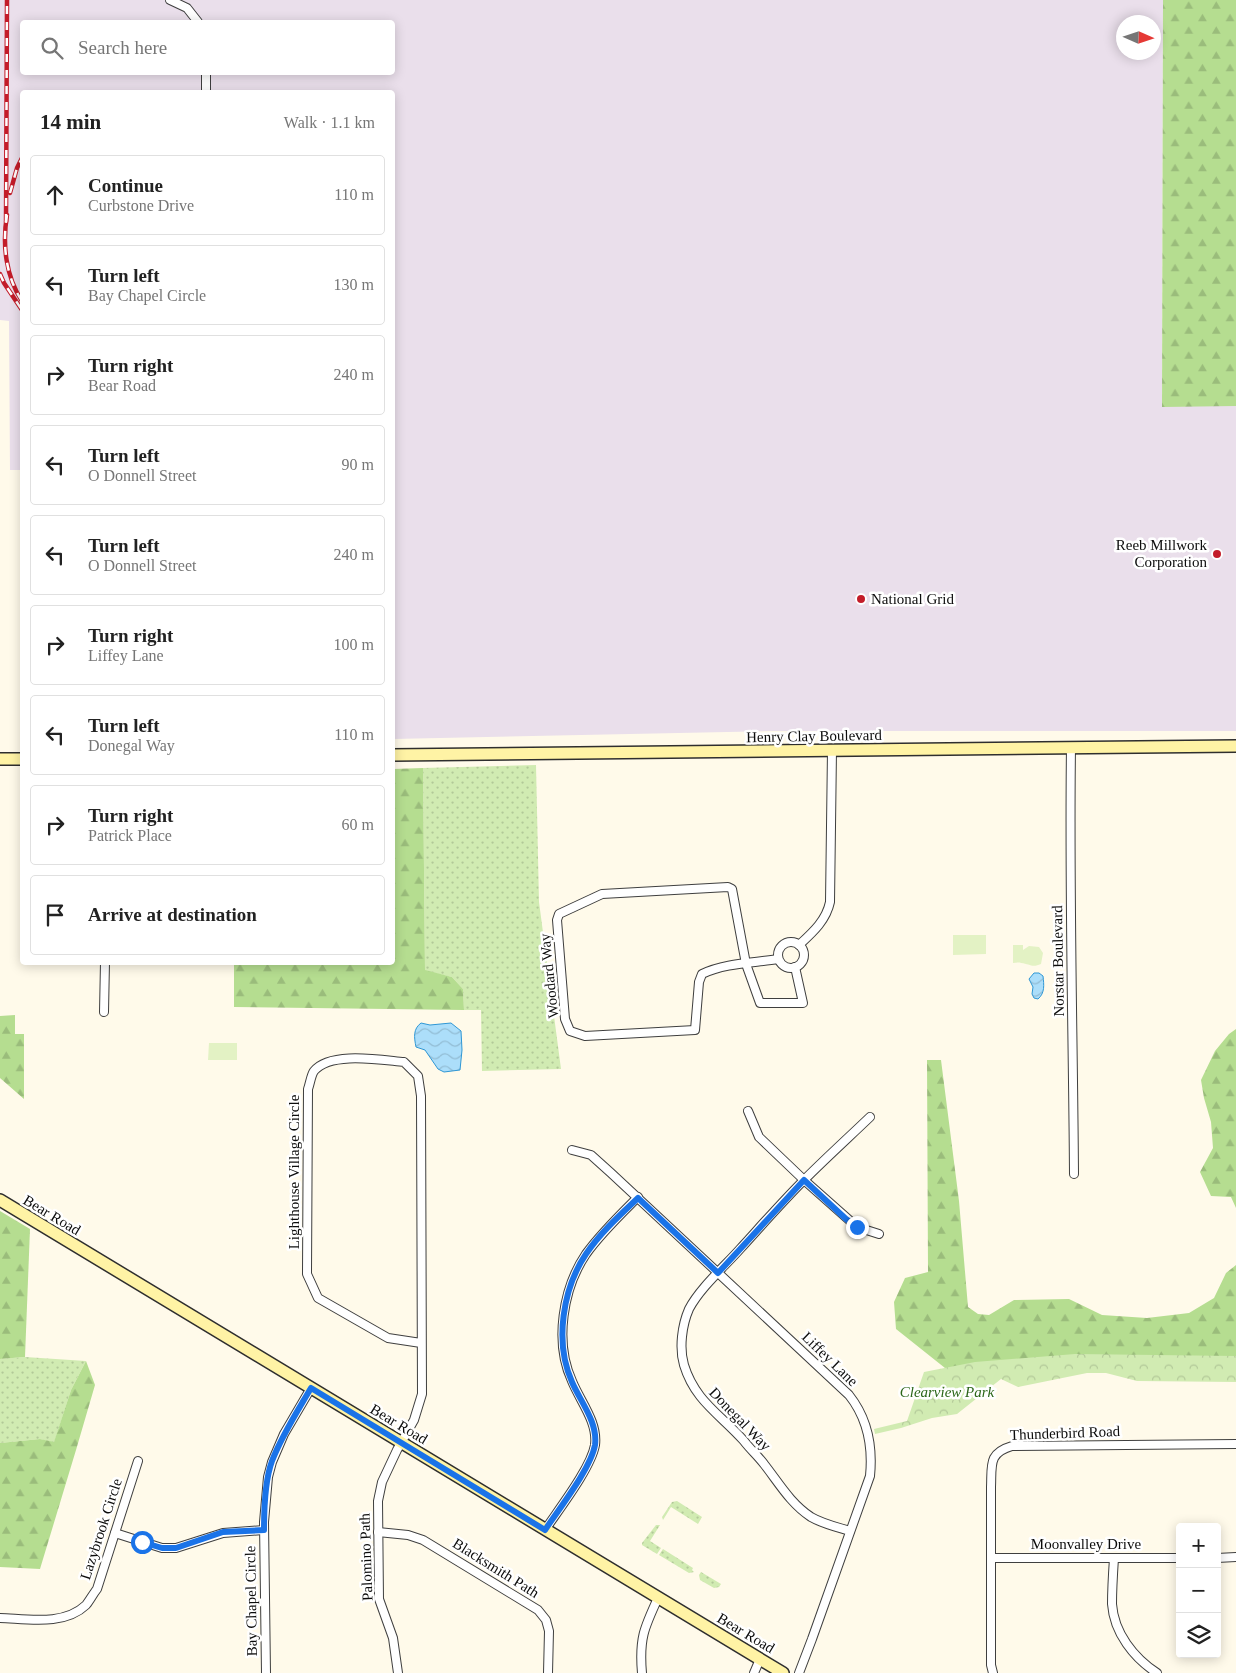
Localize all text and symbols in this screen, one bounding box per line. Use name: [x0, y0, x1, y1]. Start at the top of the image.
north arrow: [1116, 15, 1161, 60]
search box: [20, 20, 395, 75]
icon: search: [38, 34, 66, 62]
text: Search here: [78, 37, 167, 58]
text: 14 min: [40, 110, 101, 134]
text: Walk · 1.1 km: [284, 114, 375, 131]
text: Continue: [88, 175, 163, 196]
icon: ahead: [41, 181, 69, 209]
text: 110 m: [334, 186, 374, 203]
text: Curbstone Drive: [88, 197, 194, 214]
text: Turn left: [88, 265, 160, 286]
icon: left: [41, 271, 69, 299]
text: 130 m: [334, 276, 374, 293]
text: Bay Chapel Circle: [88, 287, 206, 304]
text: Turn right: [88, 355, 173, 376]
icon: right: [41, 361, 69, 389]
text: 240 m: [334, 366, 374, 383]
text: Bear Road: [88, 377, 156, 394]
text: Turn left: [88, 445, 160, 466]
icon: left: [41, 451, 69, 479]
text: 90 m: [342, 456, 374, 473]
text: O Donnell Street: [88, 467, 196, 484]
text: Turn left: [88, 535, 160, 556]
place label: Reeb Millwork Corporation: [1116, 537, 1207, 570]
icon: left: [41, 541, 69, 569]
text: 240 m: [334, 546, 374, 563]
marker: Reeb Millwork Corporation: [1211, 548, 1223, 560]
text: O Donnell Street: [88, 557, 196, 574]
place label: National Grid: [871, 591, 954, 607]
marker: National Grid: [855, 593, 867, 605]
text: Turn right: [88, 625, 173, 646]
icon: right: [41, 631, 69, 659]
text: 100 m: [334, 636, 374, 653]
text: Liffey Lane: [88, 647, 164, 664]
text: Turn left: [88, 715, 160, 736]
icon: left: [41, 721, 69, 749]
text: 110 m: [334, 726, 374, 743]
street label: Henry Clay Boulevard: [746, 727, 883, 745]
text: Donegal Way: [88, 737, 175, 754]
text: Turn right: [88, 805, 173, 826]
icon: right: [41, 811, 69, 839]
text: 60 m: [342, 816, 374, 833]
text: Patrick Place: [88, 827, 172, 844]
icon: arrive: [41, 901, 69, 929]
text: Arrive at destination: [88, 904, 257, 925]
street label: Norstar Boulevard: [1049, 905, 1067, 1017]
street label: Woodard Way: [537, 932, 561, 1019]
street label: Lighthouse Village Circle: [286, 1094, 302, 1249]
street label: Bear Road: [21, 1192, 84, 1239]
route end: [846, 1216, 869, 1239]
street label: Liffey Lane: [799, 1329, 861, 1390]
street label: Donegal Way: [706, 1384, 774, 1454]
park label: Clearview Park: [900, 1384, 995, 1400]
street label: Bear Road: [368, 1401, 431, 1448]
street label: Thunderbird Road: [1010, 1423, 1121, 1443]
street label: Lazybrook Circle: [77, 1476, 125, 1582]
street label: Palomino Path: [356, 1512, 376, 1601]
map controls: [1176, 1523, 1221, 1658]
button: +: [1176, 1523, 1221, 1568]
route start: [131, 1531, 154, 1554]
street label: Blacksmith Path: [450, 1535, 543, 1601]
street label: Moonvalley Drive: [1031, 1536, 1142, 1552]
street label: Bay Chapel Circle: [242, 1545, 260, 1657]
button: −: [1176, 1568, 1221, 1613]
street label: Bear Road: [715, 1610, 778, 1657]
button: layers: [1176, 1613, 1221, 1658]

